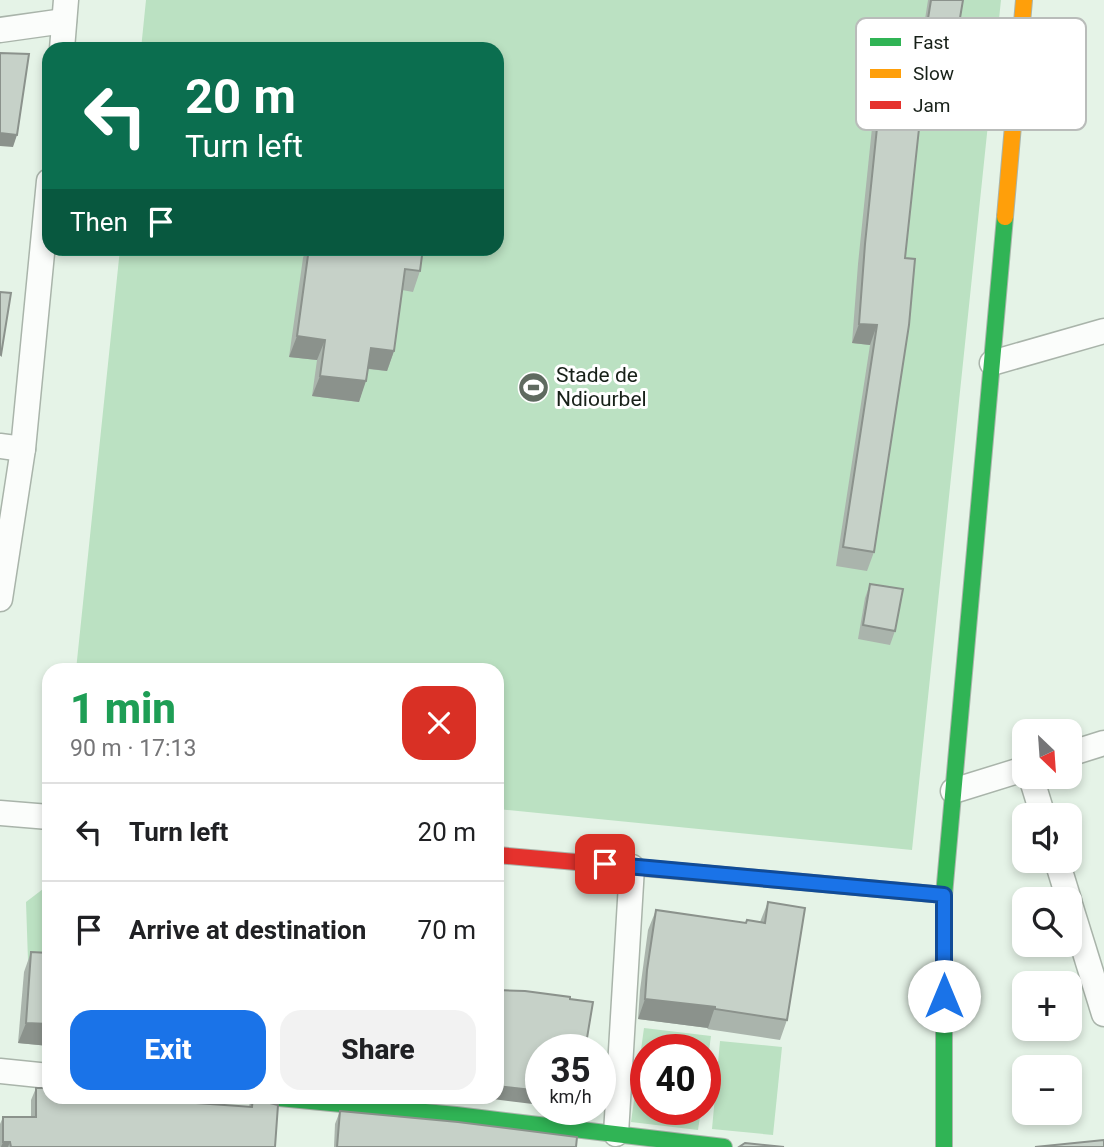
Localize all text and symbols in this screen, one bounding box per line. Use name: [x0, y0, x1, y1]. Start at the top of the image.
legend: [856, 18, 1086, 130]
text: Fast: [913, 31, 950, 54]
text: Slow: [913, 62, 954, 85]
text: 20 m: [185, 68, 296, 125]
icon: left: [70, 70, 161, 161]
text: Jam: [913, 94, 950, 117]
text: Turn left: [185, 127, 303, 165]
icon: arrive: [142, 203, 180, 241]
text: Then: [70, 207, 128, 237]
place label: Stade de Ndiourbel: [556, 363, 647, 411]
sports icon: Stade de Ndiourbel: [516, 370, 550, 404]
text: 1 min: [70, 684, 176, 733]
button: close: [402, 686, 476, 760]
north arrow: [1012, 719, 1082, 789]
map controls: [1012, 719, 1082, 1125]
text: 90 m · 17:13: [70, 735, 196, 762]
button: sound: [1012, 803, 1082, 873]
icon: left: [70, 813, 108, 851]
text: Turn left: [129, 817, 228, 847]
text: 20 m: [418, 817, 476, 847]
pin: [575, 834, 635, 894]
icon: arrive: [586, 845, 624, 883]
button: search: [1012, 887, 1082, 957]
icon: arrive: [70, 911, 108, 949]
text: Arrive at destination: [129, 915, 366, 945]
text: 70 m: [418, 915, 476, 945]
position arrow: [907, 959, 981, 1033]
button: +: [1012, 971, 1082, 1041]
button: Exit: [70, 1010, 266, 1090]
button: Share: [280, 1010, 476, 1090]
speed limit sign: 40: [630, 1034, 721, 1125]
text: 35: [550, 1050, 591, 1091]
button: −: [1012, 1055, 1082, 1125]
text: km/h: [549, 1086, 592, 1107]

